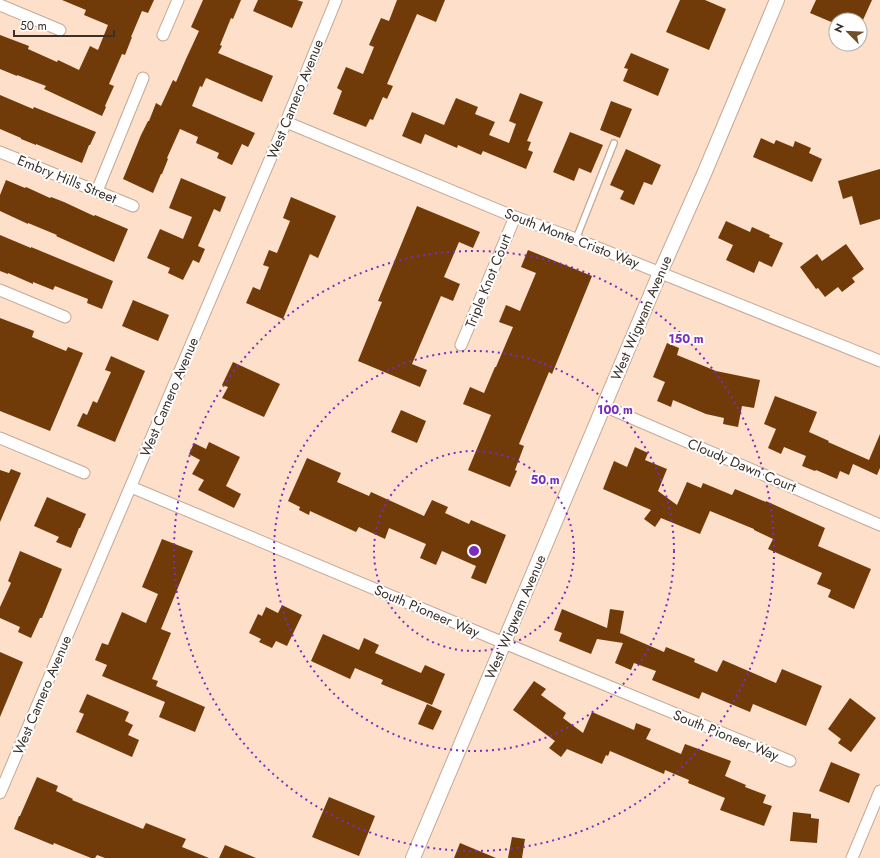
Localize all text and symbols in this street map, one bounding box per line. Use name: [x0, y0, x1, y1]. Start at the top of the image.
scale bar: [14, 12, 114, 38]
north arrow: [828, 12, 868, 52]
text: 50 m: [20, 17, 47, 35]
text: N: [830, 21, 848, 35]
street label: West Camero Avenue: [262, 36, 328, 162]
street label: Embry Hills Street: [14, 150, 120, 208]
street label: South Monte Cristo Way: [502, 203, 643, 273]
street label: Triple Knot Court: [460, 230, 516, 331]
street label: West Wigwam Avenue: [606, 253, 676, 383]
text: 150 m: [668, 330, 704, 348]
street label: West Camero Avenue: [135, 334, 203, 460]
text: 100 m: [597, 401, 633, 419]
street label: Cloudy Dawn Court: [685, 433, 800, 497]
text: 50 m: [530, 471, 560, 489]
centre of rings: [467, 544, 481, 558]
street label: West Wigwam Avenue: [480, 552, 550, 682]
street label: South Pioneer Way: [371, 580, 483, 643]
street label: West Camero Avenue: [8, 632, 76, 758]
street label: South Pioneer Way: [670, 705, 783, 766]

